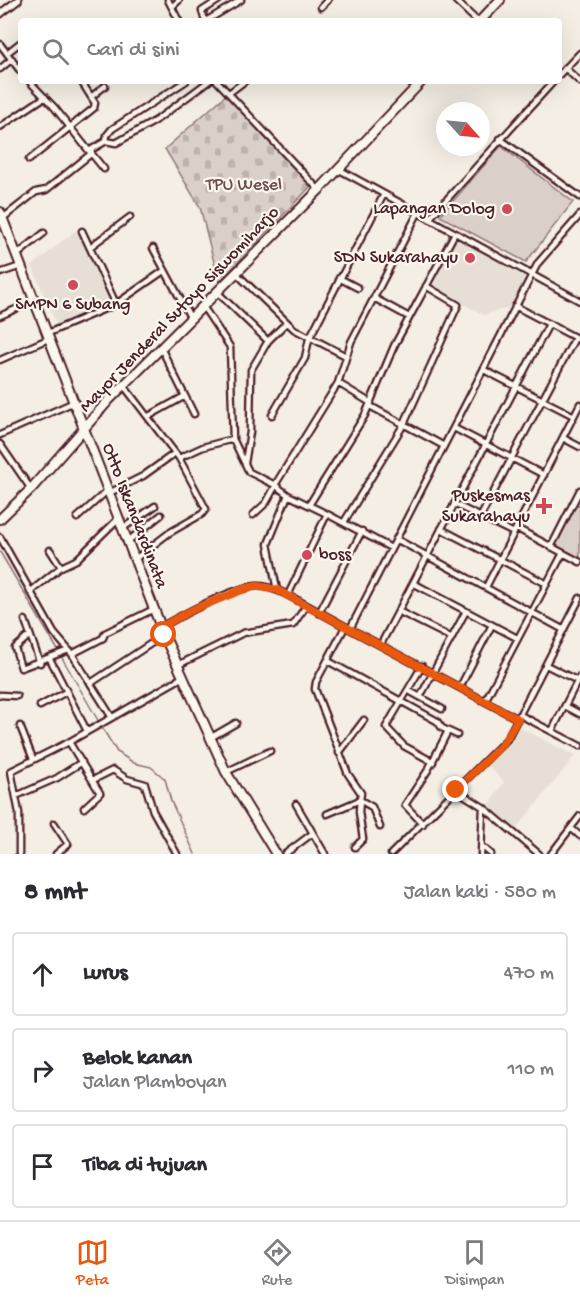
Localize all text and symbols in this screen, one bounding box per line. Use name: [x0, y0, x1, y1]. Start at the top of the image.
search box: [18, 18, 562, 84]
icon: search: [39, 35, 72, 68]
text: Cari di sini: [87, 38, 180, 64]
north arrow: [436, 102, 490, 156]
park label: TPU Wesel: [205, 175, 282, 196]
place label: Lapangan Dolog: [373, 199, 495, 220]
marker: Lapangan Dolog: [500, 202, 514, 216]
street label: Mayor Jenderal Sutoyo Siswomiharjo: [76, 203, 284, 417]
place label: SDN Sukarahayu: [334, 248, 459, 269]
marker: SDN Sukarahayu: [463, 251, 477, 265]
marker: SMPN 6 Subang: [66, 278, 80, 292]
place label: SMPN 6 Subang: [15, 295, 131, 316]
street label: Otto Iskandardinata: [97, 440, 172, 593]
place label: Puskesmas Sukarahayu: [442, 486, 531, 528]
marker: Puskesmas Sukarahayu: [535, 497, 553, 515]
place label: boss: [319, 545, 352, 566]
marker: boss: [300, 548, 314, 562]
route start: [150, 621, 176, 647]
route end: [442, 776, 468, 802]
text: 8 mnt: [24, 878, 86, 909]
text: Jalan kaki · 580 m: [404, 882, 556, 905]
icon: ahead: [26, 958, 59, 991]
text: Lurus: [83, 961, 128, 987]
text: 470 m: [504, 963, 554, 986]
text: Belok kanan: [83, 1046, 192, 1072]
icon: right: [26, 1054, 59, 1087]
text: 110 m: [508, 1059, 554, 1082]
text: Jalan Plamboyan: [83, 1072, 227, 1095]
icon: arrive: [26, 1150, 59, 1183]
text: Tiba di tujuan: [83, 1153, 207, 1179]
tab: Peta: [76, 1236, 109, 1291]
tab: Rute: [261, 1236, 294, 1291]
tab: Disimpan: [445, 1236, 504, 1291]

